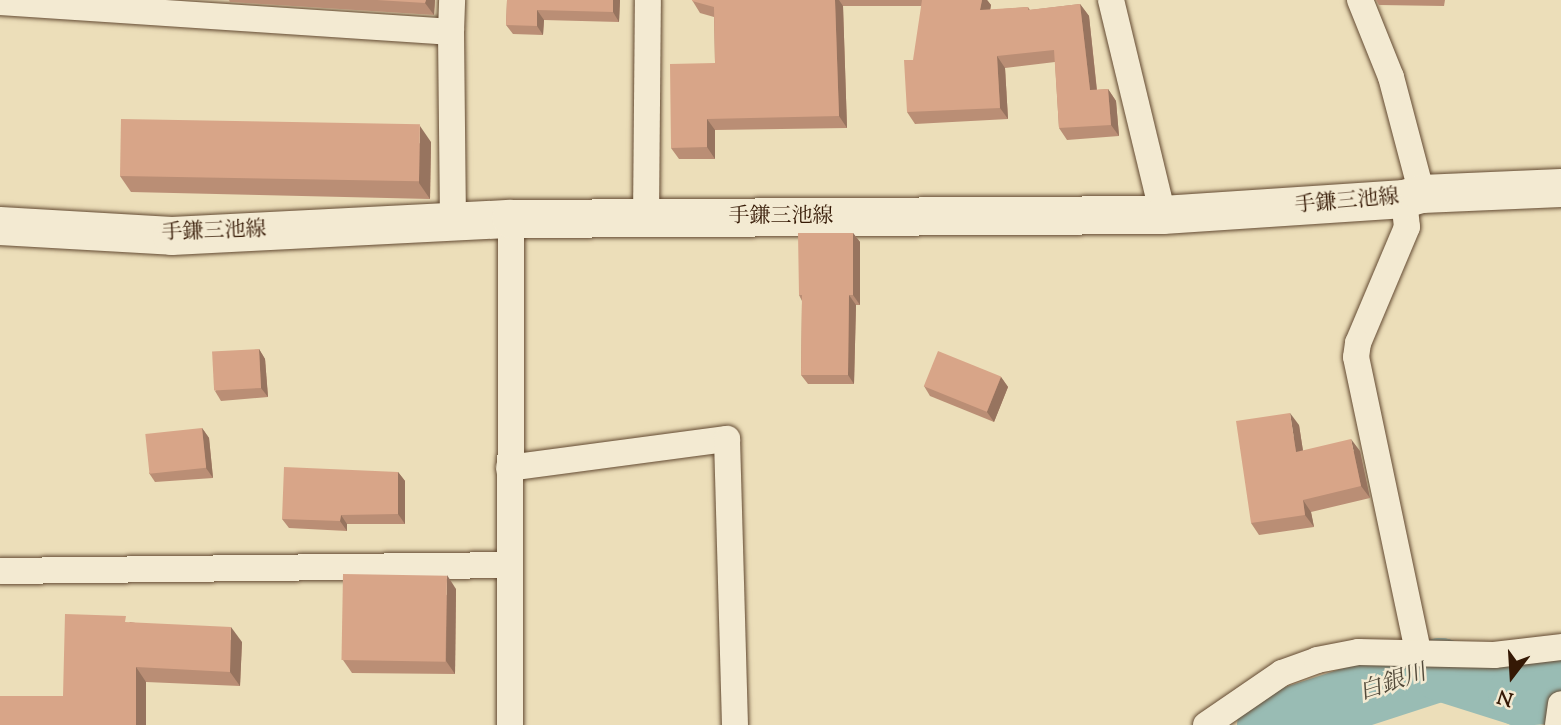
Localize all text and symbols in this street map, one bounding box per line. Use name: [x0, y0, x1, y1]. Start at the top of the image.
street label: 手鎌三池線: [1294, 185, 1400, 219]
street label: 手鎌三池線: [729, 204, 833, 230]
street label: 手鎌三池線: [161, 218, 267, 246]
north arrow: [1477, 641, 1547, 711]
water label: 白銀川: [1356, 660, 1430, 708]
text: N: [1495, 681, 1517, 712]

